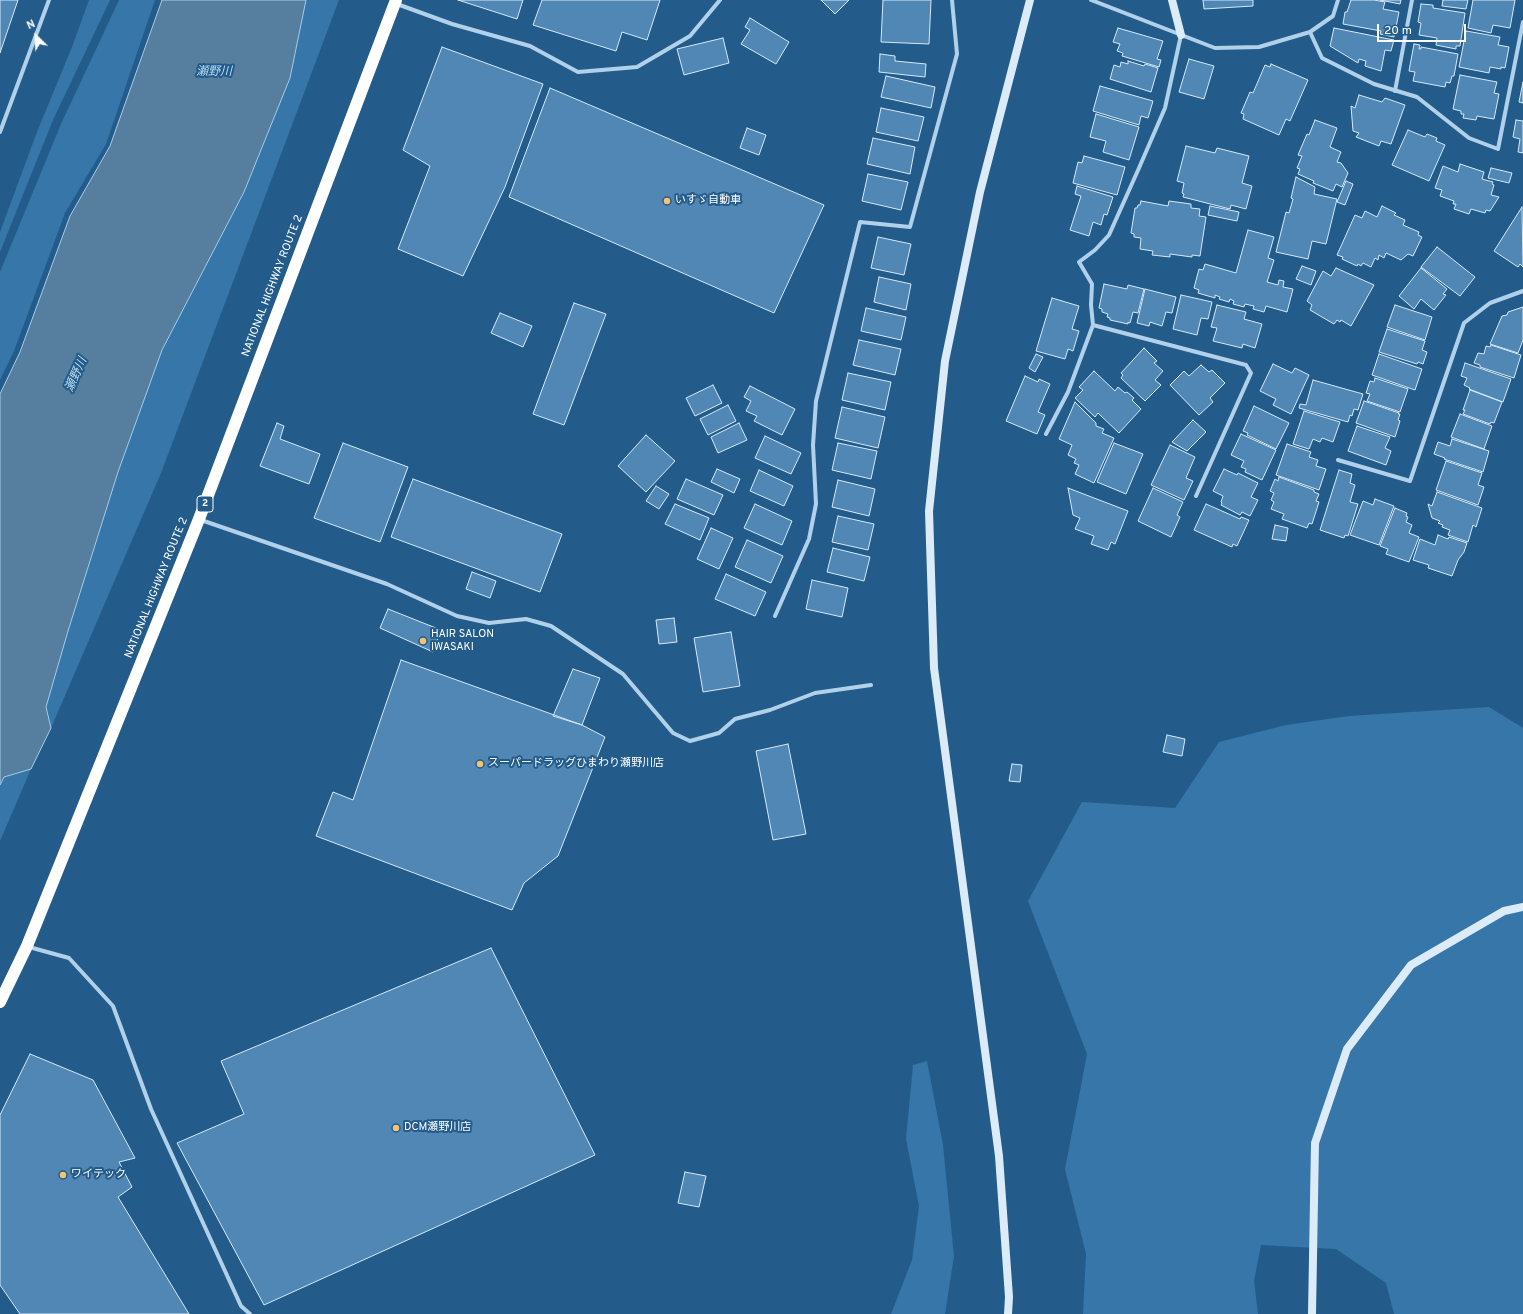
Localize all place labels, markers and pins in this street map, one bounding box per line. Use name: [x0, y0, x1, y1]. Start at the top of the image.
place label: いすゞ自動車: [675, 194, 741, 208]
marker: いすゞ自動車: [662, 196, 672, 206]
place label: HAIR SALON IWASAKI: [431, 628, 494, 654]
marker: HAIR SALON IWASAKI: [418, 636, 428, 646]
place label: スーパードラッグひまわり瀬野川店: [488, 757, 664, 771]
marker: スーパードラッグひまわり瀬野川店: [475, 759, 485, 769]
place label: DCM瀬野川店: [404, 1121, 471, 1135]
marker: DCM瀬野川店: [391, 1123, 401, 1133]
place label: ワイテック: [71, 1168, 126, 1182]
marker: ワイテック: [58, 1170, 68, 1180]

